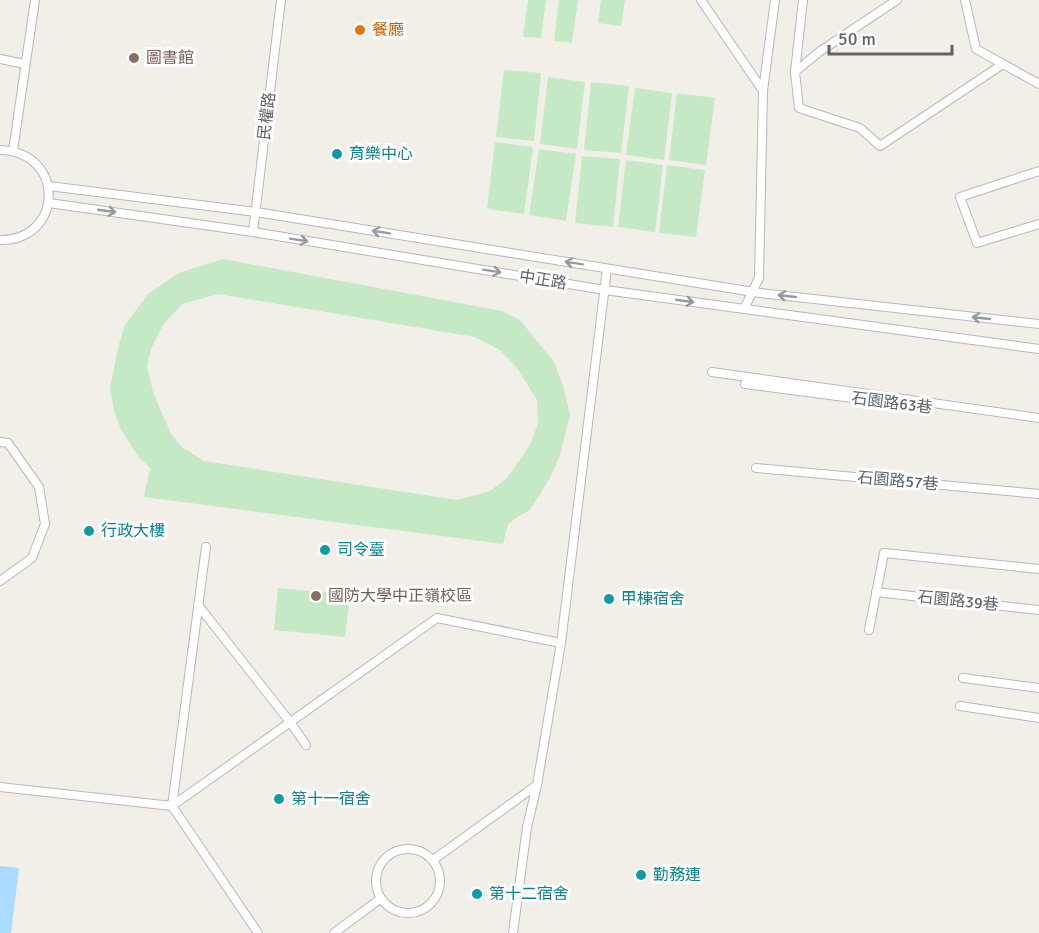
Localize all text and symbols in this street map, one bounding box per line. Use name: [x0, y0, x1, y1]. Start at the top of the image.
scale bar: [829, 18, 952, 56]
place label: 餐廳: [372, 20, 404, 40]
marker: 餐廳: [353, 23, 367, 37]
text: 50 m: [838, 28, 876, 50]
place label: 圖書館: [146, 48, 194, 68]
marker: 圖書館: [127, 51, 141, 65]
street label: 民權路: [254, 91, 280, 141]
place label: 育樂中心: [349, 144, 413, 164]
marker: 育樂中心: [330, 147, 344, 161]
one-way arrow: [96, 206, 116, 217]
one-way arrow: [372, 227, 391, 238]
one-way arrow: [289, 234, 309, 245]
one-way arrow: [564, 258, 584, 269]
one-way arrow: [481, 266, 501, 277]
street label: 中正路: [518, 266, 568, 294]
one-way arrow: [778, 290, 797, 301]
one-way arrow: [674, 296, 694, 307]
one-way arrow: [971, 312, 991, 323]
street label: 石園路63巷: [850, 388, 934, 418]
street label: 石園路57巷: [857, 467, 939, 495]
place label: 行政大樓: [101, 521, 165, 541]
marker: 行政大樓: [82, 524, 96, 538]
place label: 司令臺: [337, 540, 385, 560]
marker: 司令臺: [318, 543, 332, 557]
place label: 國防大學中正嶺校區: [328, 586, 472, 606]
street label: 石園路39巷: [917, 587, 999, 615]
marker: 國防大學中正嶺校區: [309, 589, 323, 603]
place label: 甲棟宿舍: [621, 589, 685, 609]
marker: 甲棟宿舍: [602, 592, 616, 606]
place label: 第十一宿舍: [291, 789, 371, 809]
marker: 第十一宿舍: [272, 792, 286, 806]
place label: 勤務連: [653, 865, 701, 885]
marker: 勤務連: [634, 868, 648, 882]
place label: 第十二宿舍: [489, 884, 569, 904]
marker: 第十二宿舍: [470, 887, 484, 901]

